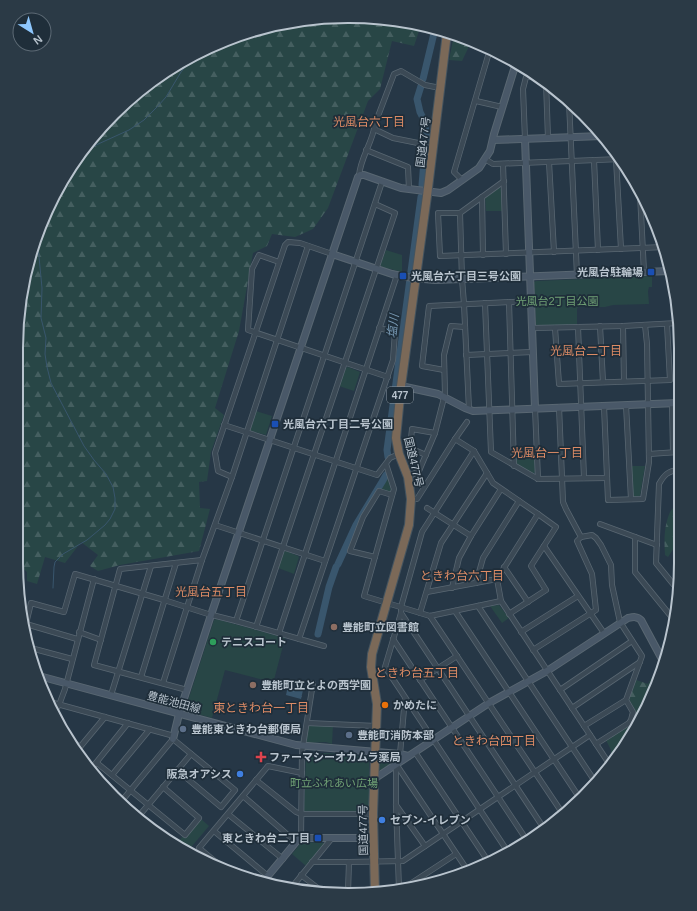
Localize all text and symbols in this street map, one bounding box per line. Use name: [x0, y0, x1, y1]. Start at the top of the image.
north arrow: [12, 12, 52, 52]
text: N: [31, 33, 45, 47]
district label: 光風台六丁目: [333, 115, 405, 129]
street label: 国道477号: [414, 116, 432, 168]
place label: 光風台駐輪場: [577, 266, 643, 278]
marker: 光風台駐輪場: [646, 267, 656, 277]
place label: 光風台六丁目三号公園: [411, 270, 521, 282]
marker: 光風台六丁目三号公園: [398, 271, 408, 281]
park label: 光風台2丁目公園: [515, 295, 599, 307]
water label: 塩川: [385, 311, 402, 339]
district label: 光風台二丁目: [550, 344, 622, 358]
road number: 477: [387, 387, 413, 403]
place label: 光風台六丁目二号公園: [283, 418, 393, 430]
marker: 光風台六丁目二号公園: [270, 419, 280, 429]
street label: 国道477号: [402, 436, 426, 488]
district label: 光風台一丁目: [511, 446, 583, 460]
district label: ときわ台六丁目: [420, 569, 504, 583]
district label: 光風台五丁目: [175, 585, 247, 599]
place label: 豊能町立図書館: [342, 621, 419, 633]
marker: 豊能町立図書館: [329, 622, 339, 632]
place label: テニスコート: [221, 636, 287, 648]
marker: テニスコート: [208, 637, 218, 647]
district label: ときわ台五丁目: [375, 666, 459, 680]
place label: 豊能町立とよの西学園: [261, 679, 371, 691]
marker: 豊能町立とよの西学園: [248, 680, 258, 690]
street label: 豊能池田線: [146, 689, 202, 715]
place label: かめたに: [393, 699, 437, 711]
marker: かめたに: [380, 700, 390, 710]
district label: 東ときわ台一丁目: [213, 701, 309, 715]
place label: 豊能東ときわ台郵便局: [191, 723, 301, 735]
marker: 豊能東ときわ台郵便局: [178, 724, 188, 734]
place label: 豊能町消防本部: [357, 729, 434, 741]
marker: 豊能町消防本部: [344, 730, 354, 740]
district label: ときわ台四丁目: [452, 734, 536, 748]
place label: ファーマシーオカムラ薬局: [269, 751, 400, 763]
marker: ファーマシーオカムラ薬局: [256, 752, 266, 762]
place label: 阪急オアシス: [166, 768, 232, 780]
marker: 阪急オアシス: [235, 769, 245, 779]
park label: 町立ふれあい広場: [290, 777, 378, 789]
street label: 国道477号: [357, 804, 369, 856]
place label: セブン-イレブン: [390, 814, 471, 826]
marker: セブン-イレブン: [377, 815, 387, 825]
place label: 東ときわ台二丁目: [222, 832, 310, 844]
marker: 東ときわ台二丁目: [313, 833, 323, 843]

